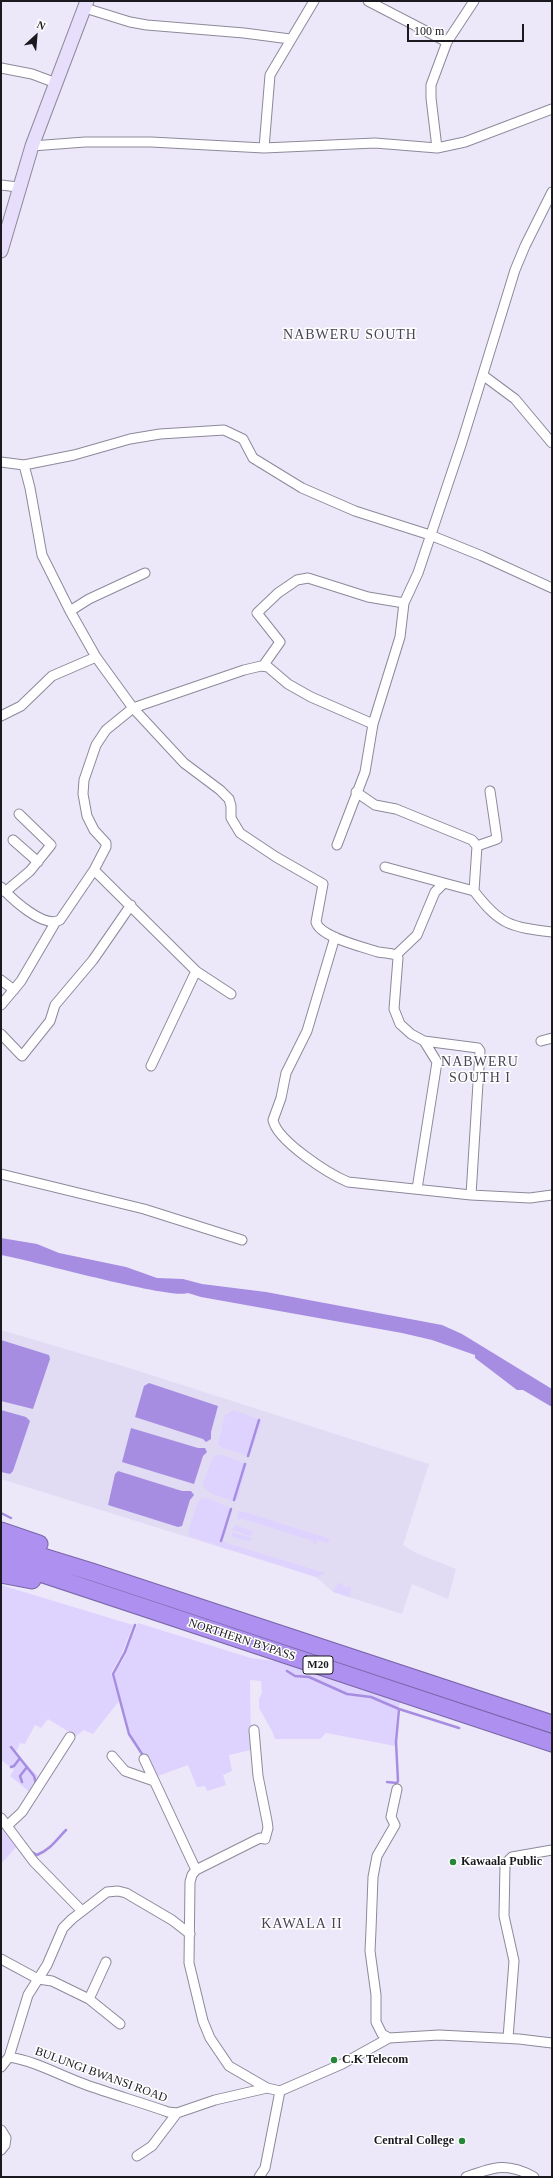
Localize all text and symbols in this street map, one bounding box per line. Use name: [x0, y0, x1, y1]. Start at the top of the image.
north arrow: [16, 16, 56, 56]
scale bar: [409, 16, 526, 42]
text: N: [35, 18, 47, 32]
text: 100 m: [414, 24, 444, 38]
district label: NABWERU SOUTH: [283, 327, 417, 343]
district label: NABWERU SOUTH I: [441, 1054, 519, 1086]
street label: NORTHERN BYPASS: [187, 1616, 297, 1664]
road number: M20: [303, 1656, 333, 1674]
place label: Kawaala Public: [461, 1855, 542, 1869]
marker: Kawaala Public: [448, 1857, 458, 1867]
district label: KAWALA II: [261, 1916, 343, 1932]
street label: BULUNGI BWANSI ROAD: [33, 2044, 169, 2106]
place label: C.K Telecom: [342, 2053, 408, 2067]
marker: C.K Telecom: [329, 2055, 339, 2065]
place label: Central College: [374, 2134, 454, 2148]
marker: Central College: [457, 2136, 467, 2146]

